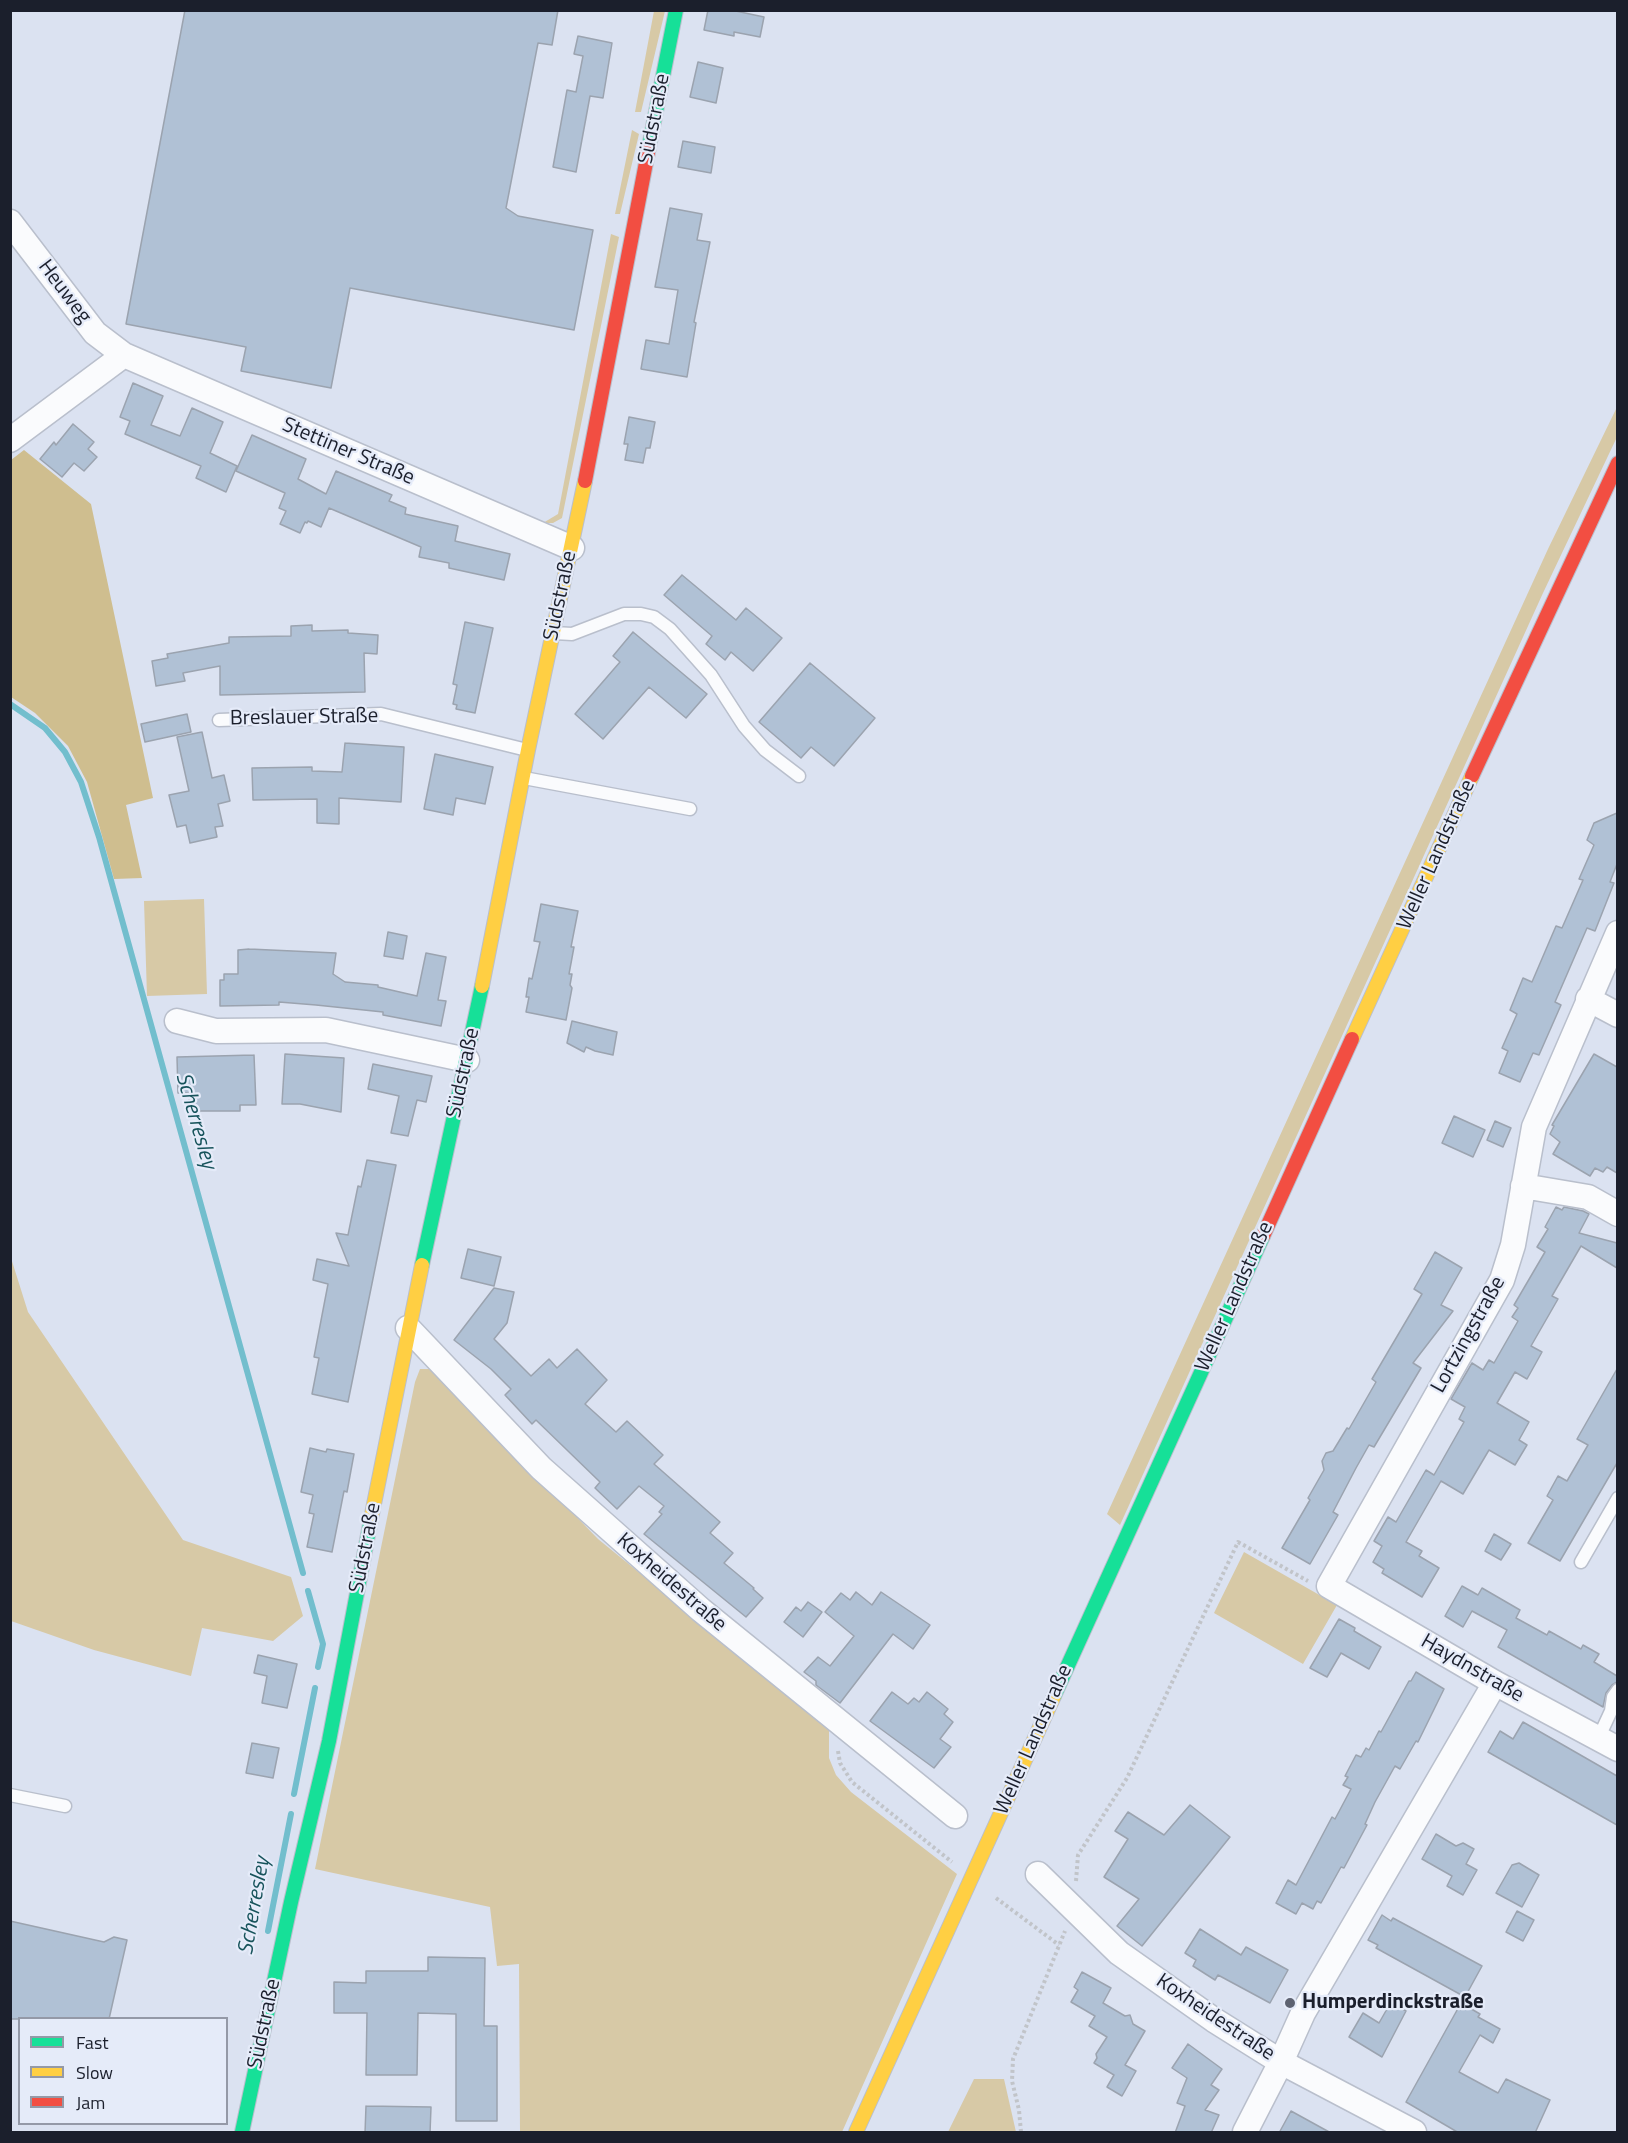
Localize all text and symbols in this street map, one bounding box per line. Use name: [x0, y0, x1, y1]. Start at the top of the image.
street label: Südstraße: [634, 72, 676, 166]
street label: Heuweg: [32, 255, 96, 329]
street label: Stettiner Straße: [278, 413, 418, 491]
street label: Südstraße: [539, 549, 583, 643]
street label: Breslauer Straße: [230, 704, 378, 732]
street label: Weller Landstraße: [1393, 776, 1481, 934]
street label: Südstraße: [442, 1026, 486, 1120]
water label: Scherresley: [169, 1070, 221, 1172]
street label: Weller Landstraße: [1191, 1218, 1279, 1376]
street label: Lortzingstraße: [1427, 1272, 1511, 1398]
street label: Südstraße: [345, 1501, 387, 1595]
street label: Koxheidestraße: [611, 1528, 731, 1638]
street label: Haydnstraße: [1416, 1629, 1528, 1709]
street label: Weller Landstraße: [990, 1661, 1078, 1819]
water label: Scherresley: [233, 1855, 277, 1957]
street label: Koxheidestraße: [1151, 1969, 1279, 2067]
street label: Südstraße: [243, 1977, 287, 2071]
place label: Humperdinckstraße: [1302, 1990, 1484, 2016]
marker: Humperdinckstraße: [1283, 1996, 1297, 2010]
legend: [18, 2017, 228, 2125]
text: Fast: [76, 2029, 109, 2056]
text: Slow: [76, 2059, 113, 2086]
text: Jam: [76, 2089, 105, 2116]

